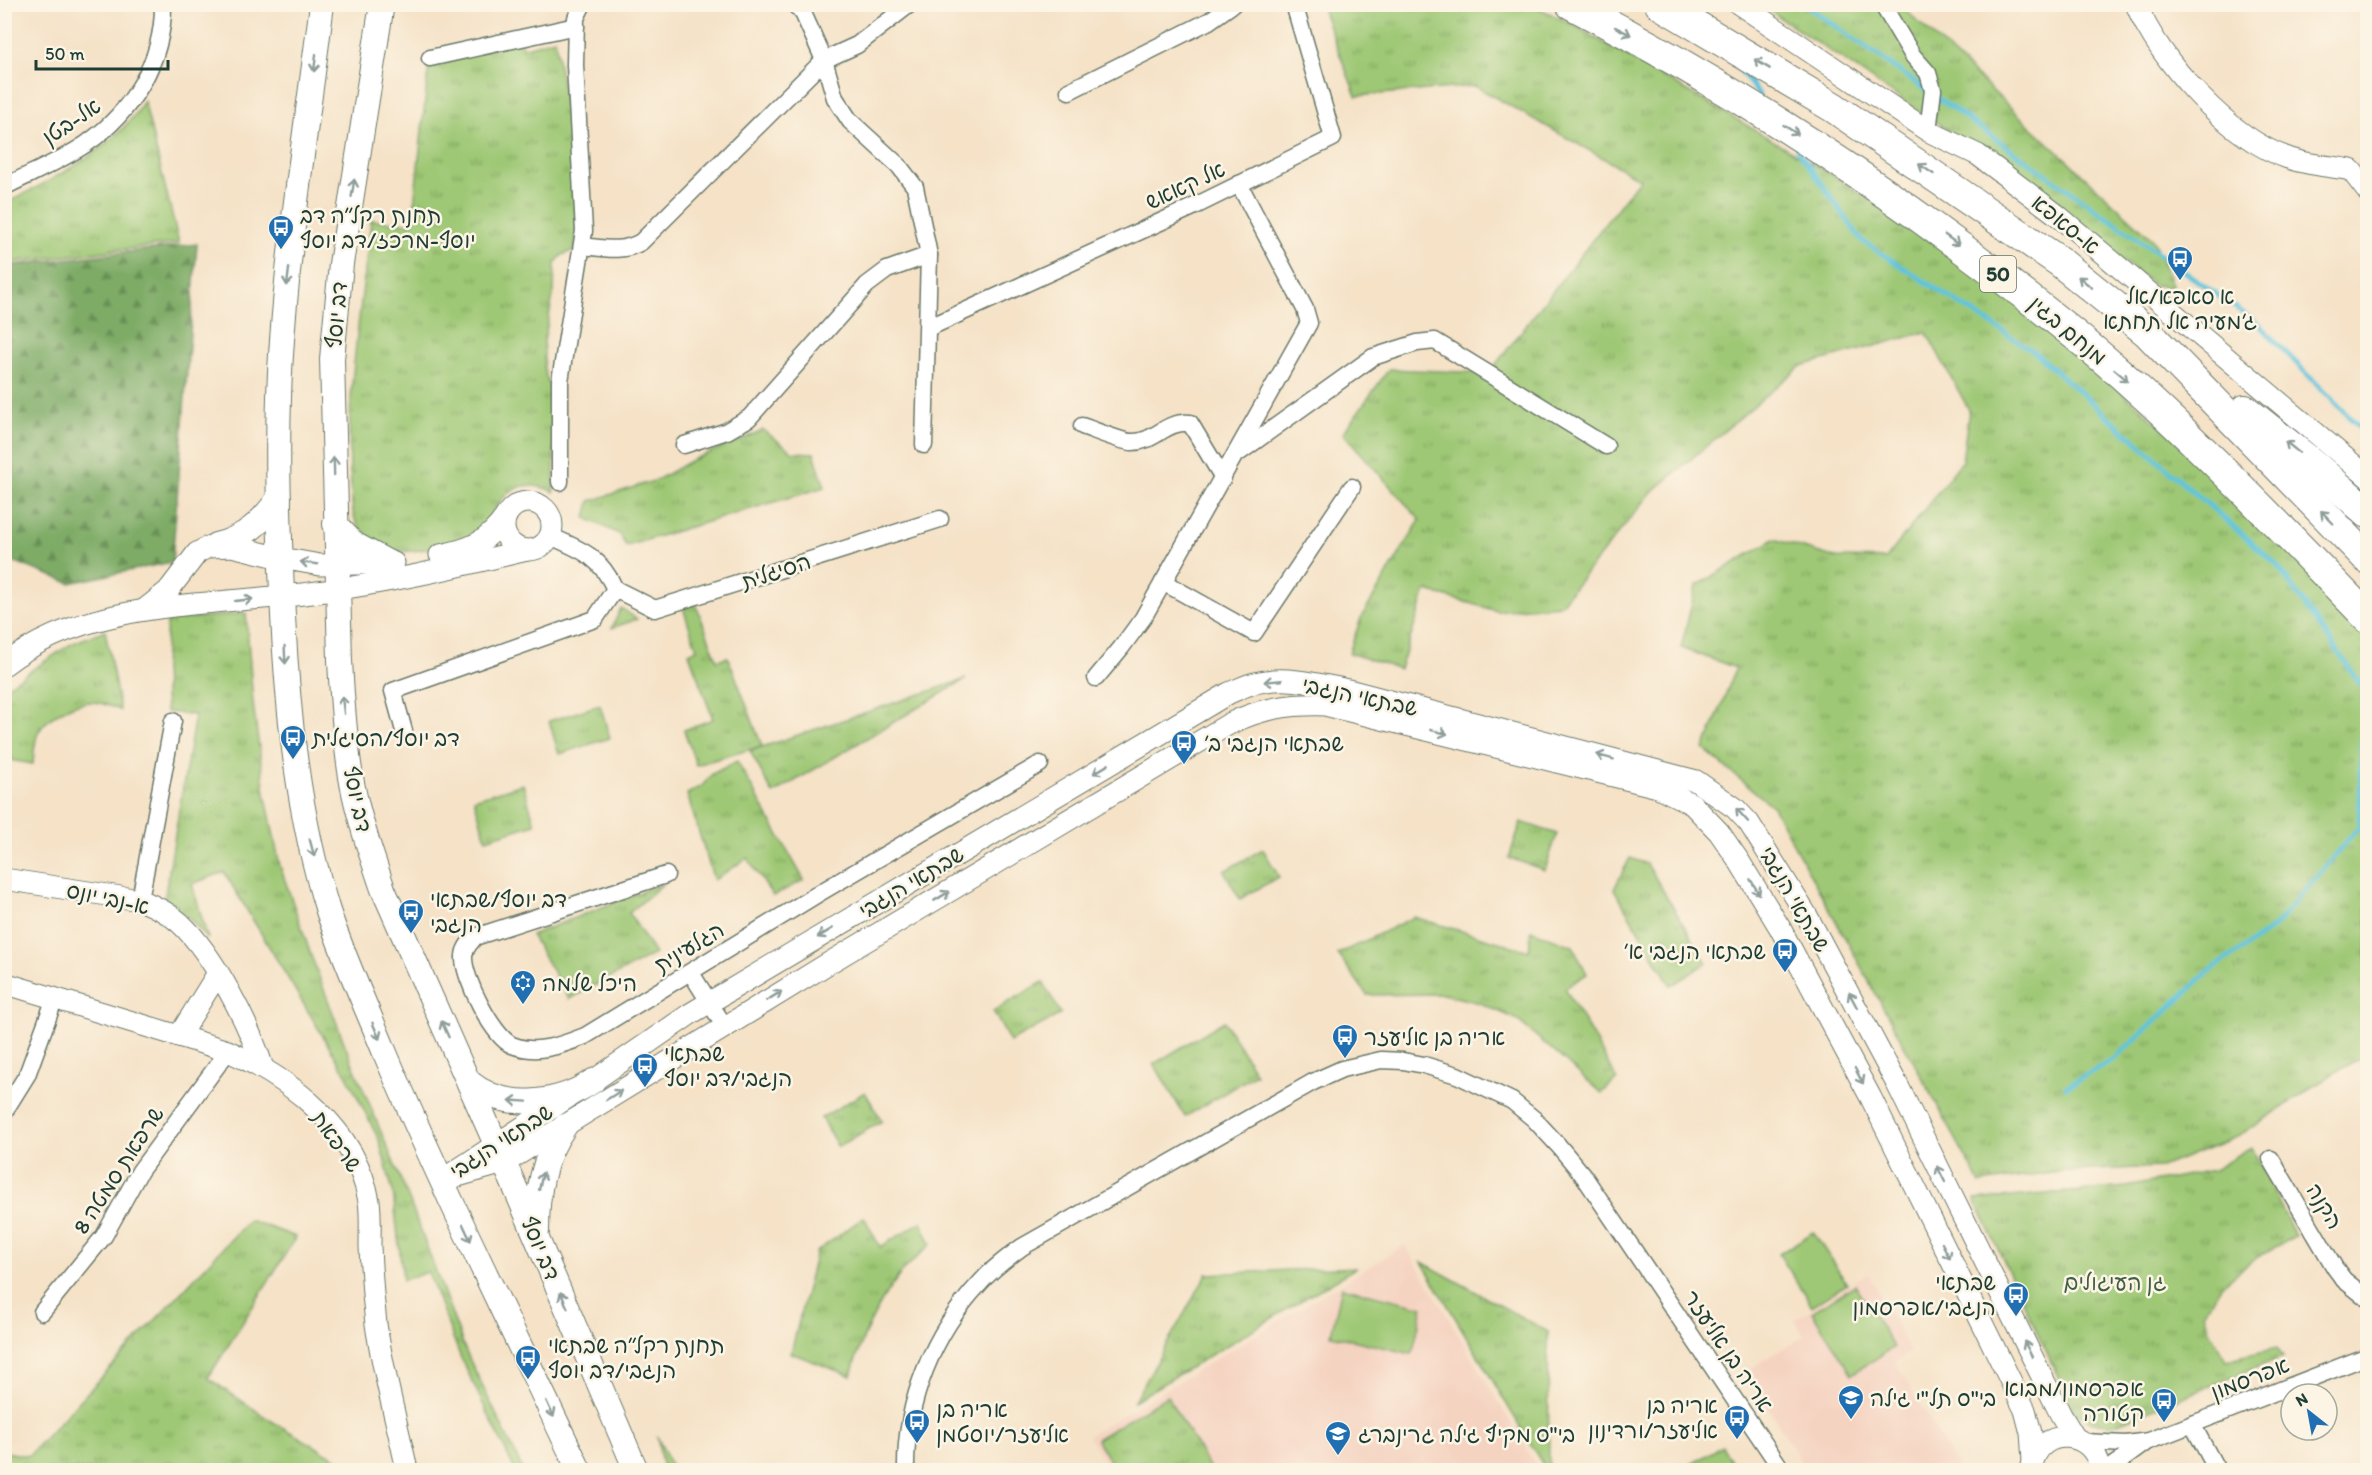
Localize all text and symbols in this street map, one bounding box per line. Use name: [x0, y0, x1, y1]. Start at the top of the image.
one-way arrow: [1614, 26, 1632, 37]
scale bar: [36, 33, 168, 71]
text: 50 m: [45, 43, 85, 65]
one-way arrow: [309, 52, 320, 72]
one-way arrow: [1754, 58, 1771, 70]
street label: אל-בטן: [37, 92, 106, 151]
one-way arrow: [1782, 124, 1799, 136]
street label: אל קאאש: [1141, 155, 1230, 216]
one-way arrow: [1918, 163, 1935, 175]
one-way arrow: [348, 179, 359, 198]
street label: א-סאפא: [2026, 189, 2105, 260]
place label: תחנת רקל״ה דב יוסף-מרכז/דב יוסף: [300, 202, 476, 254]
bus stop icon: תחנת רקל״ה דב יוסף-מרכז/דב יוסף: [266, 213, 296, 251]
one-way arrow: [1943, 234, 1959, 247]
bus stop icon: א סאפא/אל ג׳מעיה אל תחתא: [2165, 244, 2195, 282]
road number: 50: [1980, 256, 2016, 292]
one-way arrow: [282, 267, 293, 286]
one-way arrow: [2077, 275, 2093, 288]
street label: דב יוסף: [320, 280, 353, 350]
place label: א סאפא/אל ג׳מעיה אל תחתא: [2103, 283, 2257, 335]
street label: מנחם בגין: [2023, 290, 2112, 371]
one-way arrow: [2113, 368, 2128, 382]
one-way arrow: [2284, 441, 2300, 454]
one-way arrow: [328, 456, 340, 476]
one-way arrow: [2319, 509, 2334, 524]
street label: הסיגלית: [737, 548, 814, 596]
one-way arrow: [299, 557, 319, 568]
one-way arrow: [233, 594, 253, 605]
one-way arrow: [279, 645, 290, 664]
street label: שבתאי הנגבי: [1299, 671, 1421, 722]
one-way arrow: [1263, 676, 1283, 687]
one-way arrow: [337, 696, 348, 716]
bus stop icon: דב יוסף/הסיגלית: [278, 723, 308, 761]
place label: דב יוסף/הסיגלית: [311, 725, 460, 752]
one-way arrow: [1430, 727, 1449, 739]
bus stop icon: שבתאי הנגבי ב׳: [1169, 728, 1199, 766]
place label: שבתאי הנגבי ב׳: [1204, 730, 1344, 757]
one-way arrow: [1596, 751, 1615, 762]
street label: דב יוסף: [337, 764, 378, 835]
one-way arrow: [1093, 764, 1110, 776]
one-way arrow: [1735, 808, 1749, 823]
one-way arrow: [306, 838, 318, 857]
street label: שבתאי הנגבי: [854, 840, 969, 924]
street label: שבתאי הנגבי: [1753, 841, 1836, 957]
street label: א-נבי יונס: [64, 877, 152, 920]
one-way arrow: [1749, 878, 1761, 895]
place label: דב יוסף/שבתאי הנגבי: [430, 886, 567, 938]
one-way arrow: [933, 889, 950, 901]
bus stop icon: דב יוסף/שבתאי הנגבי: [396, 897, 426, 935]
street label: הגלעינית: [649, 916, 729, 979]
one-way arrow: [817, 927, 834, 939]
bus stop icon: שבתאי הנגבי א׳: [1770, 936, 1800, 974]
place label: שבתאי הנגבי א׳: [1624, 938, 1766, 965]
synagogue icon: היכל שלמה: [508, 968, 538, 1006]
place label: היכל שלמה: [542, 970, 637, 997]
one-way arrow: [766, 990, 783, 1003]
one-way arrow: [1847, 992, 1858, 1010]
one-way arrow: [438, 1021, 450, 1039]
one-way arrow: [371, 1022, 382, 1040]
bus stop icon: אריה בן אליעזר: [1330, 1022, 1360, 1060]
place label: אריה בן אליעזר: [1364, 1024, 1505, 1051]
place label: שבתאי הנגבי/דב יוסף: [664, 1040, 792, 1092]
bus stop icon: שבתאי הנגבי/דב יוסף: [630, 1051, 660, 1089]
one-way arrow: [1853, 1067, 1865, 1084]
one-way arrow: [606, 1089, 623, 1102]
one-way arrow: [508, 1095, 528, 1106]
street label: שבתאי הנגבי: [445, 1098, 558, 1185]
street label: שרפאת סמטה 8: [67, 1101, 170, 1239]
street label: שרפאת: [305, 1105, 368, 1178]
one-way arrow: [1935, 1166, 1947, 1184]
one-way arrow: [536, 1172, 547, 1191]
street label: הקנה: [2300, 1178, 2349, 1234]
street label: דב יוסף: [515, 1212, 566, 1284]
one-way arrow: [461, 1223, 473, 1241]
one-way arrow: [1940, 1241, 1952, 1259]
place label: שבתאי הנגבי/אפרסמון: [1853, 1269, 1996, 1321]
park label: גן העיגולים: [2064, 1269, 2166, 1296]
bus stop icon: שבתאי הנגבי/אפרסמון: [2001, 1280, 2031, 1318]
street label: אריה בן אליעזר: [1678, 1285, 1779, 1417]
one-way arrow: [558, 1292, 570, 1310]
place label: תחנת רקל״ה שבתאי הנגבי/דב יוסף: [548, 1332, 725, 1384]
one-way arrow: [2022, 1340, 2034, 1358]
bus stop icon: תחנת רקל״ה שבתאי הנגבי/דב יוסף: [513, 1343, 543, 1381]
street label: אפרסמון: [2207, 1351, 2293, 1406]
place label: אפרסמון/מבוא קטורה: [2004, 1375, 2144, 1427]
north arrow: [2279, 1382, 2339, 1442]
school or university icon: בי"ס תל"י גילה: [1836, 1383, 1866, 1421]
place label: בי"ס תל"י גילה: [1870, 1385, 1996, 1412]
bus stop icon: אפרסמון/מבוא קטורה: [2149, 1386, 2179, 1424]
text: N: [2292, 1389, 2311, 1410]
place label: אריה בן אליעזר/ורדינון: [1588, 1392, 1718, 1444]
place label: אריה בן אליעזר/יוסטמן: [936, 1396, 1069, 1448]
one-way arrow: [545, 1399, 557, 1417]
bus stop icon: אריה בן אליעזר/ורדינון: [1722, 1403, 1752, 1441]
bus stop icon: אריה בן אליעזר/יוסטמן: [902, 1407, 932, 1445]
school or university icon: בי"ס מקיף גילה גרינברג: [1323, 1419, 1353, 1457]
place label: בי"ס מקיף גילה גרינברג: [1358, 1421, 1575, 1448]

